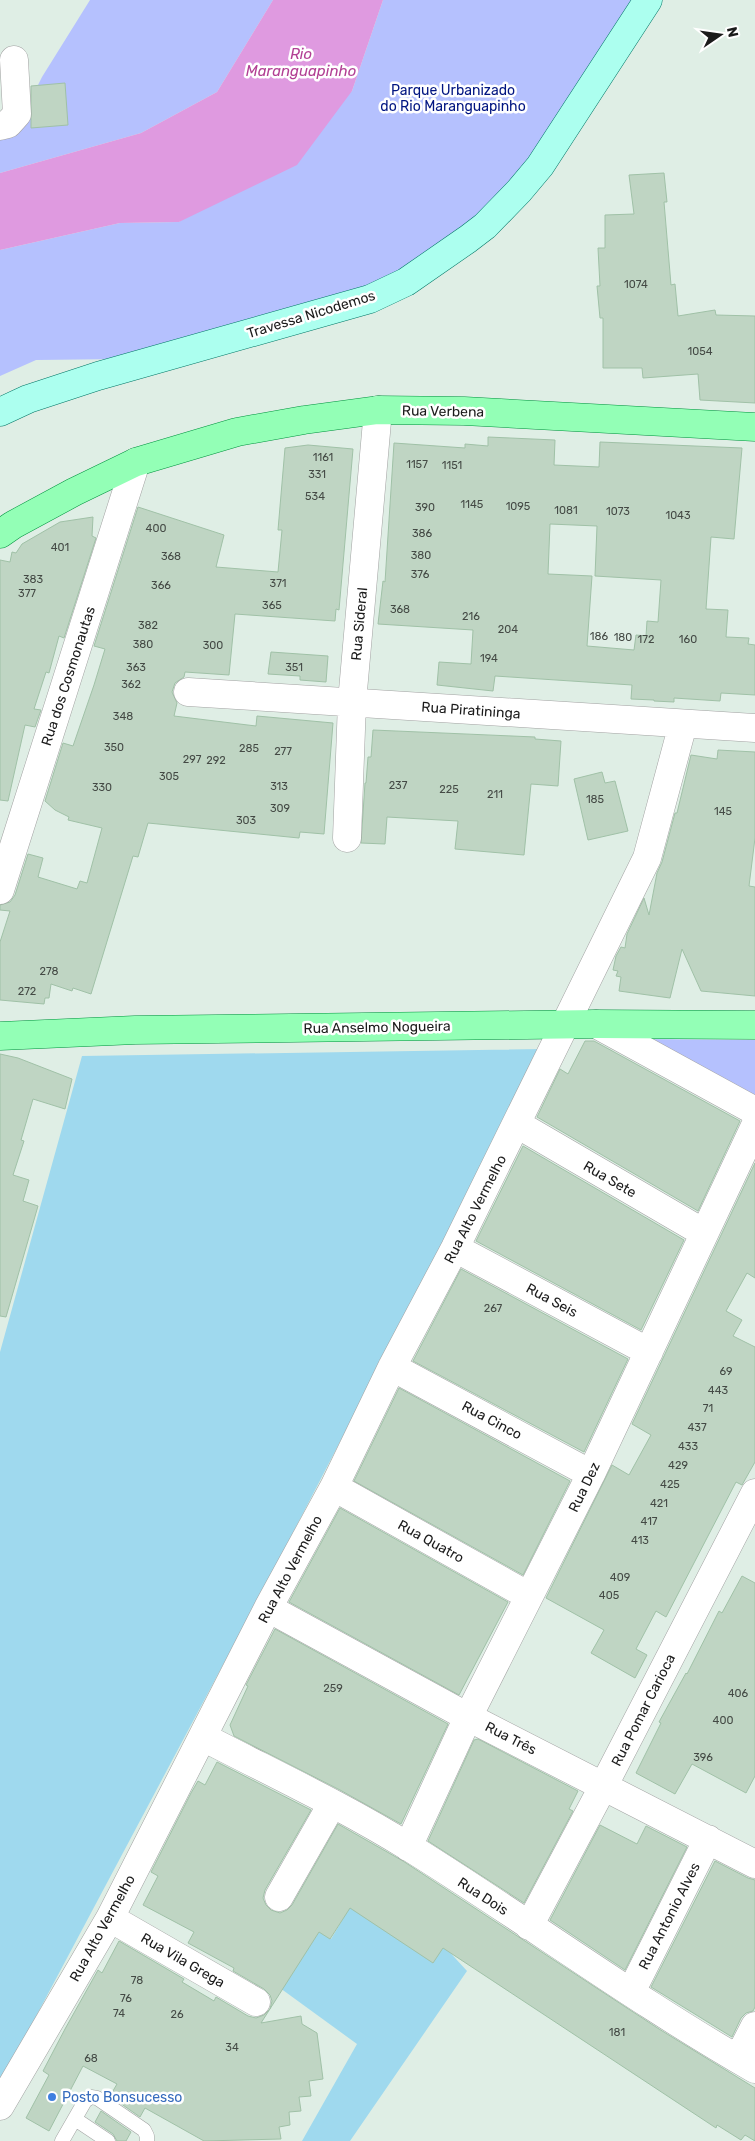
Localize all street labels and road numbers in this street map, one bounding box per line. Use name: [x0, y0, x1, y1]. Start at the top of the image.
street label: Travessa Nicodemos: [245, 287, 377, 342]
street label: Rua Verbena: [402, 402, 484, 421]
street label: Rua Sideral: [348, 587, 371, 661]
street label: Rua dos Cosmonautas: [38, 604, 99, 748]
street label: Rua Piratininga: [421, 699, 521, 722]
street label: Rua Anselmo Nogueira: [303, 1018, 451, 1037]
street label: Rua Alto Vermelho: [441, 1152, 510, 1266]
street label: Rua Sete: [580, 1157, 639, 1202]
street label: Rua Seis: [523, 1280, 580, 1321]
street label: Rua Cinco: [459, 1398, 525, 1443]
street label: Rua Dez: [565, 1460, 604, 1515]
street label: Rua Alto Vermelho: [255, 1512, 326, 1626]
street label: Rua Quatro: [395, 1516, 467, 1567]
street label: Rua Pomar Carioca: [608, 1651, 679, 1769]
street label: Rua Três: [482, 1718, 539, 1759]
street label: Rua Antonio Alves: [635, 1860, 704, 1973]
street label: Rua Alto Vermelho: [66, 1872, 139, 1985]
street label: Rua Dois: [454, 1874, 511, 1919]
street label: Rua Vila Grega: [138, 1930, 228, 1991]

